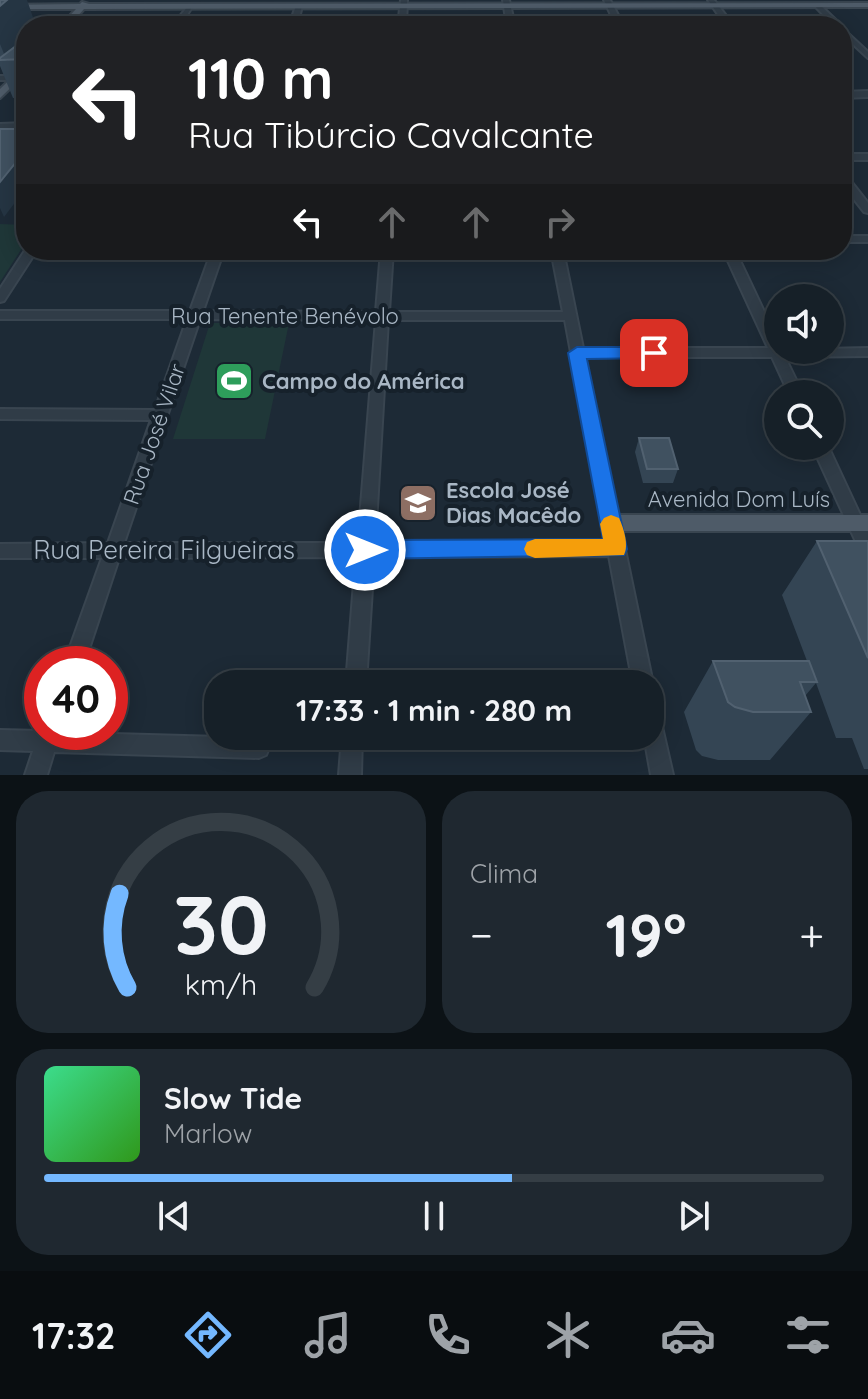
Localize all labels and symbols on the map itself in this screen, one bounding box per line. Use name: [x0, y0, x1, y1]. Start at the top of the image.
street label: Rua Tenente Benévolo: [171, 302, 399, 330]
pin: [620, 319, 688, 387]
street label: Rua José Vilar: [117, 359, 191, 508]
sports icon: Campo do América: [213, 360, 255, 402]
place label: Campo do América: [262, 367, 465, 395]
place label: Escola José Dias Macêdo: [446, 476, 581, 529]
school or university icon: Escola José Dias Macêdo: [397, 482, 439, 524]
street label: Avenida Dom Luís: [648, 485, 830, 513]
position arrow: [323, 508, 407, 592]
street label: Rua Pereira Filgueiras: [33, 533, 295, 566]
speed limit sign: 40: [24, 646, 128, 750]

